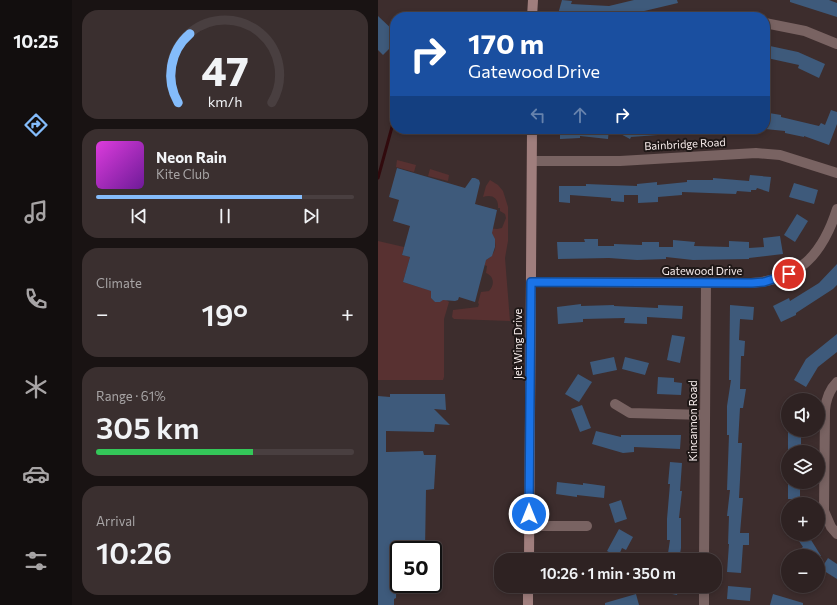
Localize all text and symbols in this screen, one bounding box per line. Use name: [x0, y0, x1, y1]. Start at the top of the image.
text: 170 m: [468, 26, 544, 60]
icon: right: [402, 28, 454, 80]
text: 10:25: [13, 30, 59, 52]
text: 47: [201, 43, 249, 94]
text: Gatewood Drive: [468, 60, 600, 82]
text: km/h: [208, 91, 242, 109]
icon: left: [527, 104, 549, 126]
icon: ahead: [569, 104, 591, 126]
icon: right: [611, 104, 633, 126]
icon: directions: [22, 111, 50, 139]
street label: Bainbridge Road: [644, 135, 726, 152]
text: Neon Rain: [156, 148, 227, 166]
text: Kite Club: [156, 166, 210, 182]
icon: music: [22, 198, 50, 226]
icon: previous: [128, 205, 150, 227]
icon: pause: [214, 205, 236, 227]
icon: next: [300, 205, 322, 227]
pin: [772, 257, 806, 291]
icon: arrive: [778, 263, 800, 285]
street label: Gatewood Drive: [662, 264, 743, 277]
text: Climate: [96, 275, 142, 291]
icon: phone: [22, 285, 50, 313]
text: 19°: [202, 295, 248, 332]
text: −: [96, 300, 109, 327]
text: +: [341, 300, 354, 327]
street label: Jet Wing Drive: [511, 309, 525, 379]
icon: climate: [22, 373, 50, 401]
street label: Kincannon Road: [686, 381, 699, 461]
text: Range · 61%: [96, 388, 166, 404]
map controls: [781, 393, 825, 593]
button: sound: [781, 393, 825, 437]
text: 305 km: [96, 408, 199, 445]
button: layers: [781, 445, 825, 489]
icon: car: [22, 460, 50, 488]
position arrow: [508, 493, 550, 535]
button: +: [781, 497, 825, 541]
text: Arrival: [96, 513, 135, 529]
text: 10:26: [96, 533, 172, 570]
speed limit sign: 50: [390, 541, 442, 593]
icon: filters: [22, 547, 50, 575]
button: −: [781, 549, 825, 593]
text: 10:26 · 1 min · 350 m: [540, 564, 676, 582]

